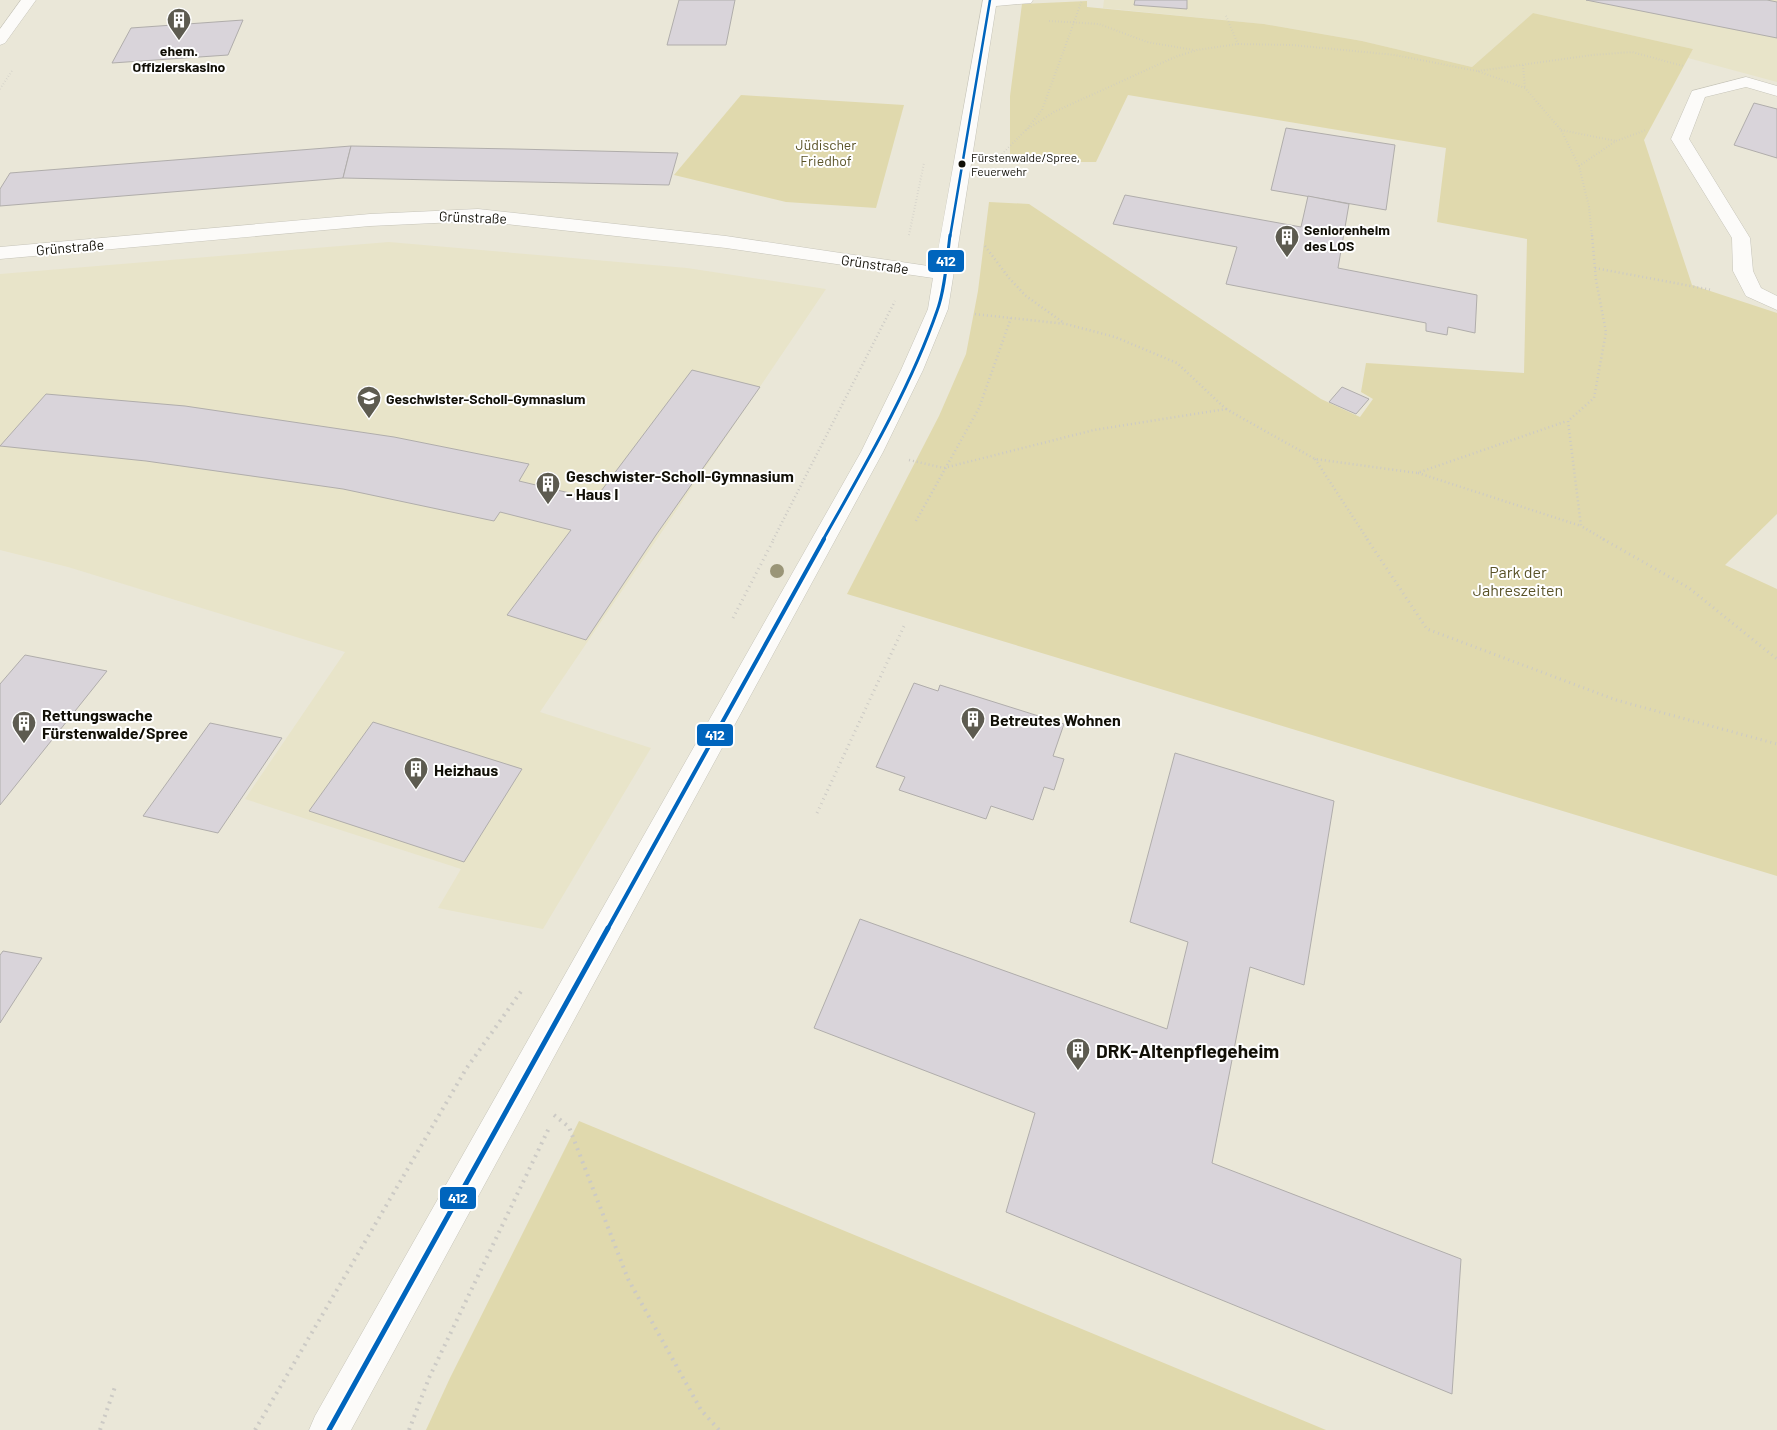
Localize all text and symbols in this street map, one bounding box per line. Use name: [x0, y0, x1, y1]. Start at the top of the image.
building icon: ehem. Offizierskasino: [166, 7, 192, 41]
place label: ehem. Offizierskasino: [133, 42, 226, 75]
park label: Jüdischer Friedhof: [796, 136, 856, 169]
place label: Fürstenwalde/Spree, Feuerwehr: [971, 150, 1080, 178]
marker: Fürstenwalde/Spree, Feuerwehr: [957, 159, 967, 169]
street label: Grünstraße: [439, 207, 507, 227]
place label: Seniorenheim des LOS: [1304, 221, 1390, 254]
building icon: Seniorenheim des LOS: [1274, 224, 1300, 258]
street label: Grünstraße: [35, 236, 105, 258]
line badge: 412: [927, 249, 965, 273]
street label: Grünstraße: [840, 251, 910, 277]
text: 412: [936, 252, 956, 269]
school or university icon: Geschwister-Scholl-Gymnasium: [356, 385, 382, 419]
place label: Geschwister-Scholl-Gymnasium: [386, 390, 586, 407]
place label: Geschwister-Scholl-Gymnasium - Haus I: [566, 466, 794, 503]
building icon: Geschwister-Scholl-Gymnasium - Haus I: [535, 471, 561, 505]
park label: Park der Jahreszeiten: [1473, 562, 1563, 599]
place label: Rettungswache Fürstenwalde/Spree: [42, 705, 188, 742]
building icon: Betreutes Wohnen: [960, 706, 986, 740]
building icon: Rettungswache Fürstenwalde/Spree: [11, 710, 37, 744]
place label: Betreutes Wohnen: [990, 710, 1121, 729]
line badge: 412: [696, 723, 734, 747]
text: 412: [705, 726, 725, 743]
building icon: Heizhaus: [403, 756, 429, 790]
place label: Heizhaus: [434, 760, 498, 779]
building icon: DRK-Altenpflegeheim: [1065, 1037, 1091, 1071]
place label: DRK-Altenpflegeheim: [1096, 1039, 1279, 1062]
line badge: 412: [439, 1186, 477, 1210]
text: 412: [448, 1189, 468, 1206]

